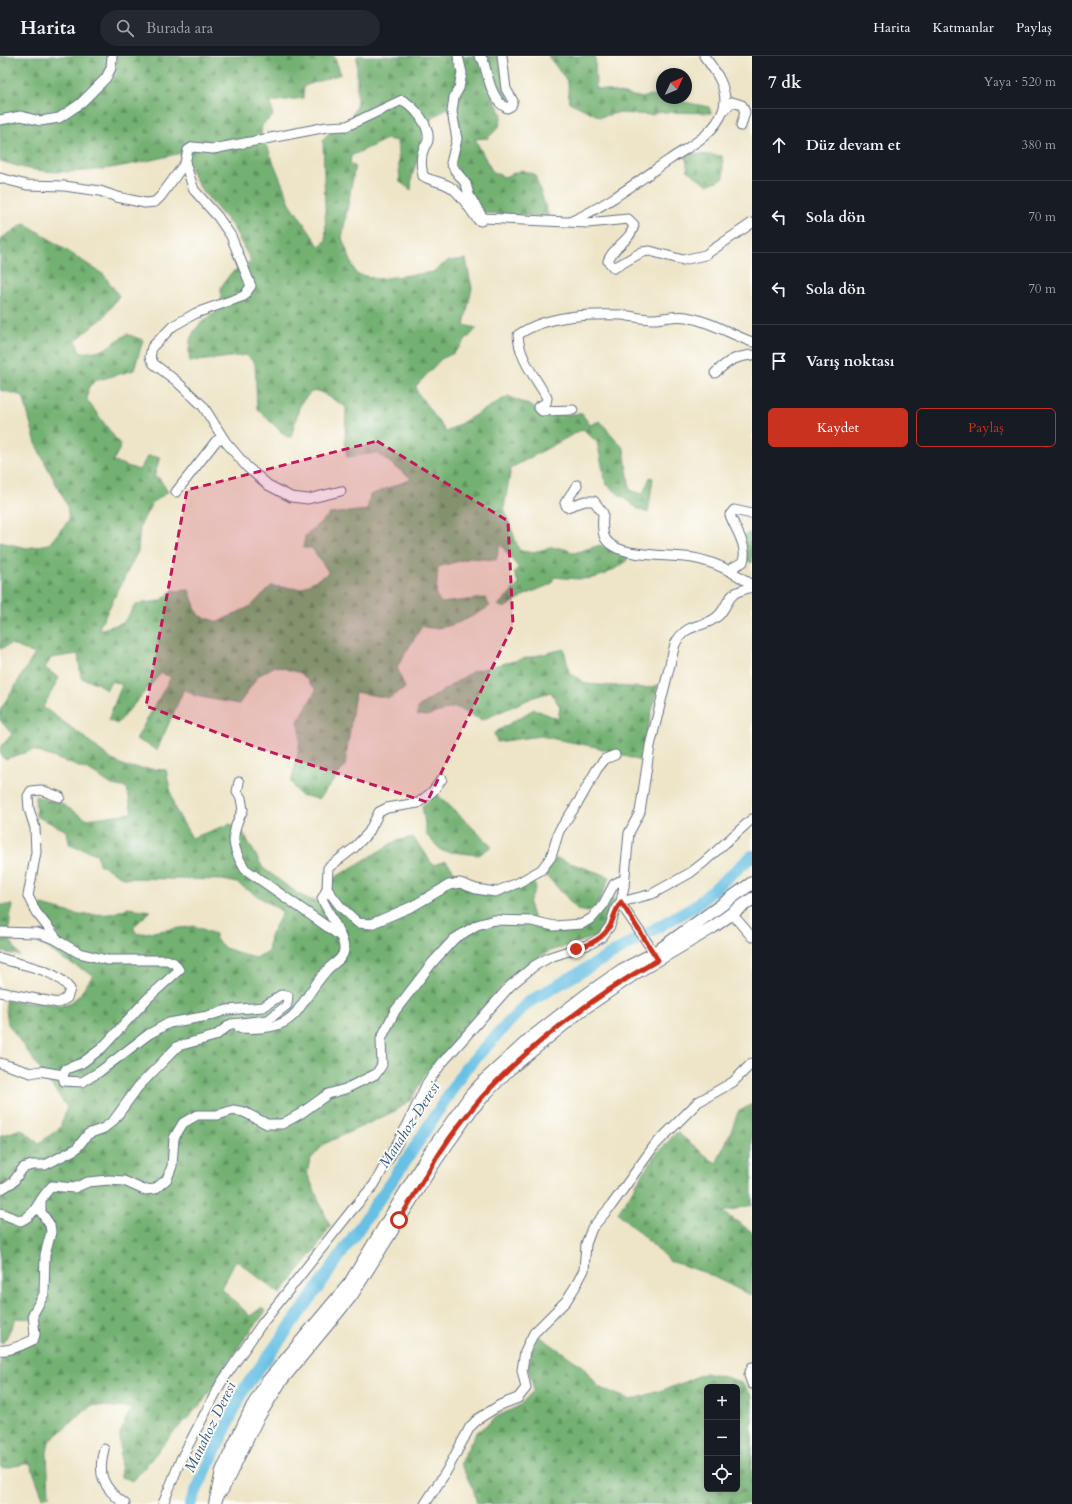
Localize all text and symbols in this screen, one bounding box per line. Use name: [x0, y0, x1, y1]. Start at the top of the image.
search box: [100, 10, 380, 46]
text: Harita: [20, 15, 76, 41]
icon: search: [114, 17, 136, 39]
text: Burada ara: [146, 18, 213, 38]
text: Harita: [873, 18, 911, 37]
text: Katmanlar: [933, 18, 994, 37]
text: Paylaş: [1016, 18, 1052, 37]
north arrow: [656, 68, 692, 104]
text: 7 dk: [768, 71, 802, 94]
text: Yaya · 520 m: [983, 73, 1056, 91]
icon: ahead: [768, 134, 790, 156]
text: Düz devam et: [806, 135, 901, 155]
text: 380 m: [1022, 136, 1056, 154]
icon: left: [768, 206, 790, 228]
text: Sola dön: [806, 207, 866, 227]
text: 70 m: [1028, 208, 1056, 226]
icon: left: [768, 278, 790, 300]
text: Sola dön: [806, 279, 866, 299]
text: 70 m: [1028, 280, 1056, 298]
icon: arrive: [768, 350, 790, 372]
text: Varış noktası: [806, 351, 895, 371]
button: Kaydet: [768, 408, 908, 447]
button: Paylaş: [916, 408, 1056, 447]
route end: [567, 940, 585, 958]
water label: Manahoz Deresi: [374, 1077, 445, 1172]
route start: [390, 1211, 408, 1229]
water label: Manahoz Deresi: [179, 1378, 241, 1476]
map controls: [704, 1384, 740, 1492]
button: +: [704, 1384, 740, 1420]
button: −: [704, 1420, 740, 1456]
button: locate: [704, 1456, 740, 1492]

